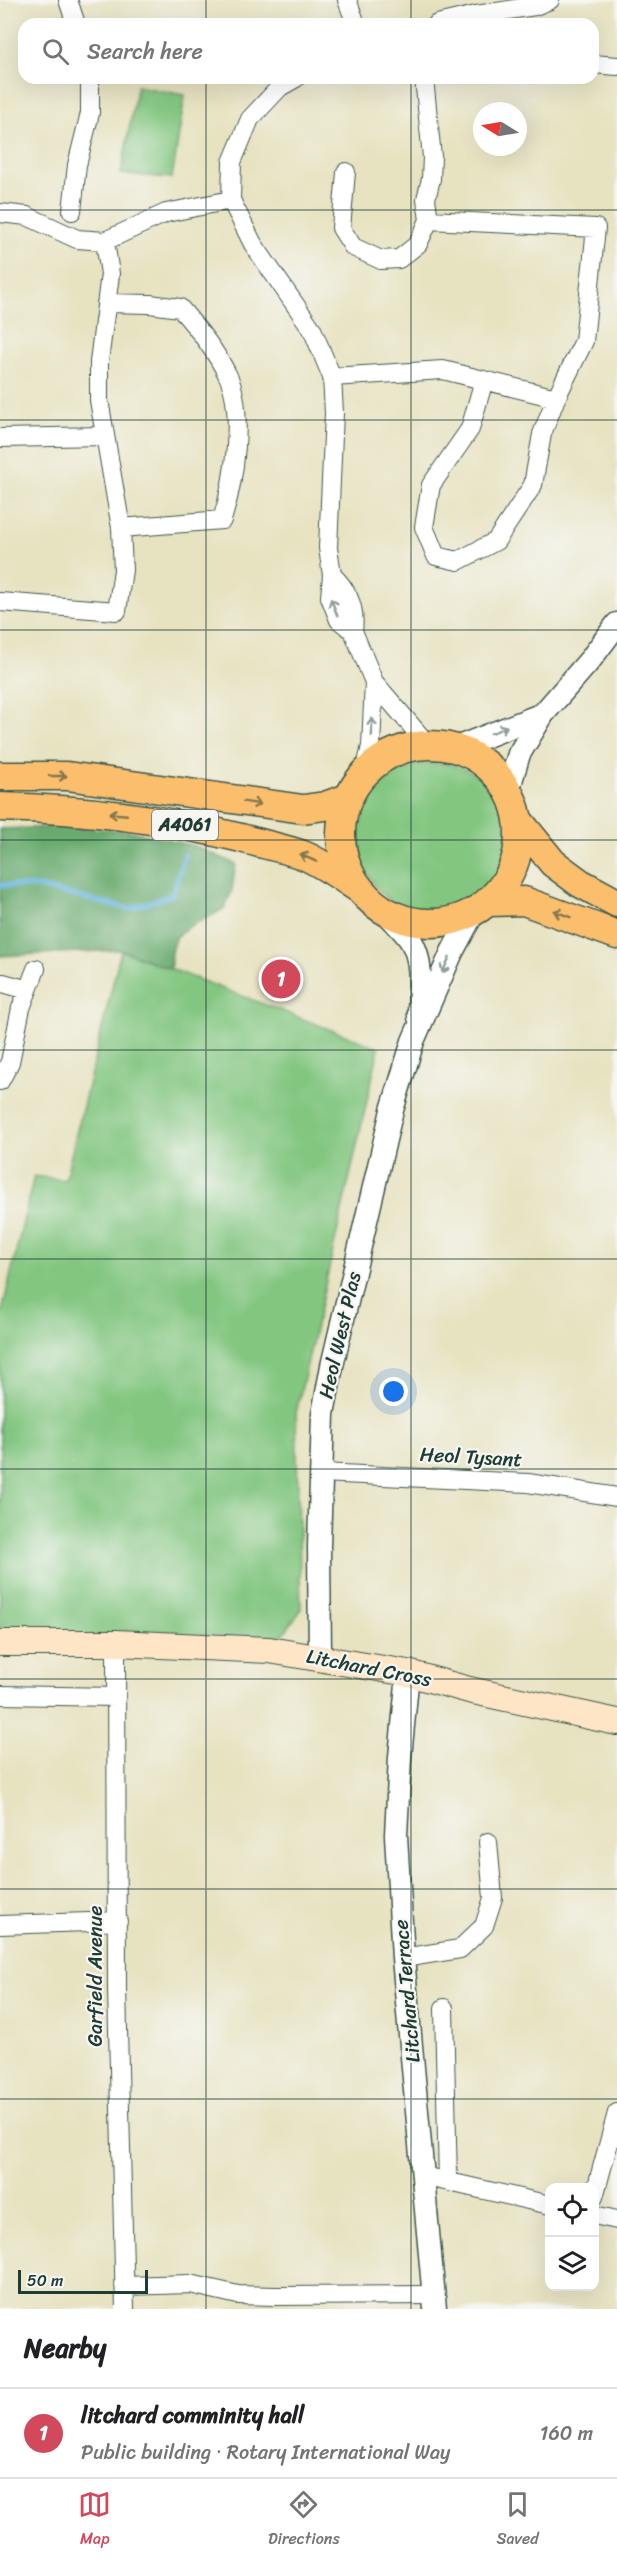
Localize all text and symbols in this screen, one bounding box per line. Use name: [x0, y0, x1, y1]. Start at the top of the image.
search box: [18, 18, 599, 84]
text: Search here: [87, 32, 203, 71]
icon: search: [39, 35, 72, 68]
north arrow: [473, 102, 527, 156]
one-way arrow: [328, 598, 339, 616]
one-way arrow: [366, 718, 378, 738]
one-way arrow: [489, 724, 508, 735]
one-way arrow: [48, 770, 68, 782]
one-way arrow: [241, 797, 261, 808]
one-way arrow: [109, 808, 129, 819]
road number: A4061: [152, 810, 218, 840]
one-way arrow: [299, 852, 317, 864]
one-way arrow: [553, 908, 572, 919]
one-way arrow: [440, 955, 451, 974]
pin: 1: [262, 956, 300, 1002]
street label: Heol West Plas: [308, 1267, 372, 1402]
your location: [379, 1377, 408, 1406]
street label: Heol Tysant: [419, 1437, 523, 1477]
street label: Litchard Cross: [303, 1639, 435, 1697]
street label: Garfield Avenue: [78, 1905, 113, 2047]
street label: Litchard Terrace: [383, 1918, 431, 2064]
map controls: [545, 2183, 599, 2291]
button: locate: [545, 2183, 599, 2237]
button: layers: [545, 2237, 599, 2291]
text: 50 m: [27, 2266, 63, 2295]
scale bar: [18, 2267, 148, 2294]
text: Nearby: [24, 2325, 106, 2371]
text: litchard comminity hall: [81, 2396, 304, 2435]
text: 1: [39, 2416, 48, 2451]
text: 160 m: [540, 2416, 593, 2451]
text: Public building · Rotary International Way: [81, 2435, 450, 2470]
tab: Map: [78, 2488, 111, 2553]
tab: Directions: [268, 2488, 340, 2553]
tab: Saved: [496, 2488, 539, 2553]

